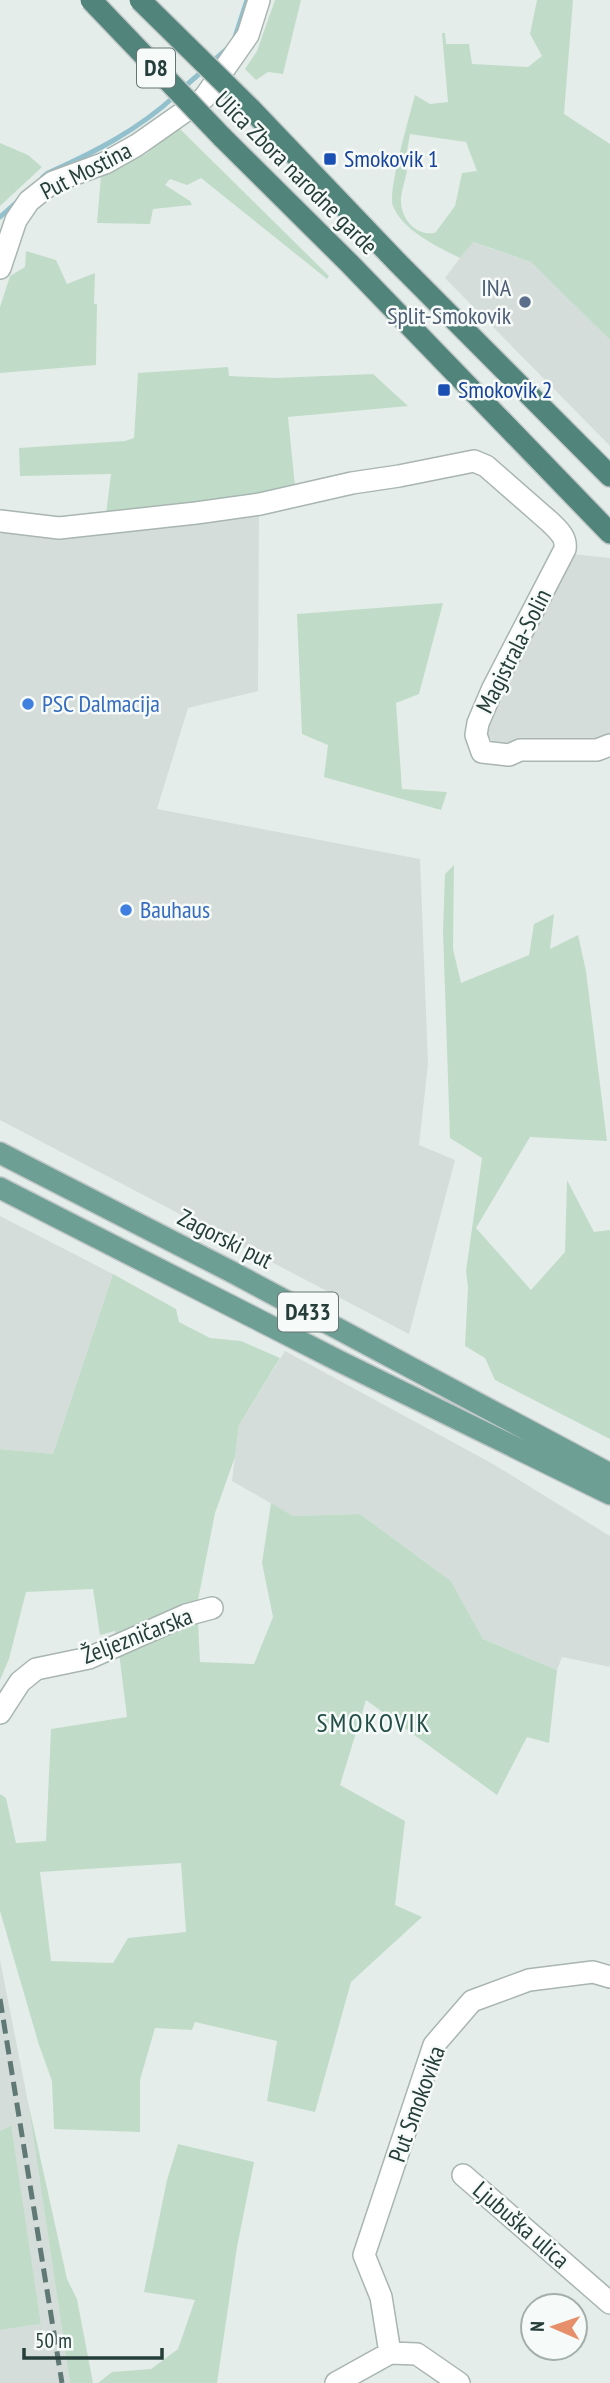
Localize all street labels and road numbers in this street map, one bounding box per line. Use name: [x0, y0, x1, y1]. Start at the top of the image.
road number: D8: [137, 48, 175, 88]
street label: Ulica Zbora narodne garde: [208, 84, 385, 261]
street label: Put Mostina: [35, 134, 136, 207]
street label: Magistrala-Solin: [469, 583, 558, 718]
street label: Zagorski put: [173, 1202, 278, 1276]
road number: D433: [278, 1292, 338, 1331]
street label: Željezničarska: [77, 1600, 197, 1671]
street label: Put Smokovika: [381, 2042, 452, 2166]
street label: Ljubuška ulica: [467, 2174, 576, 2275]

